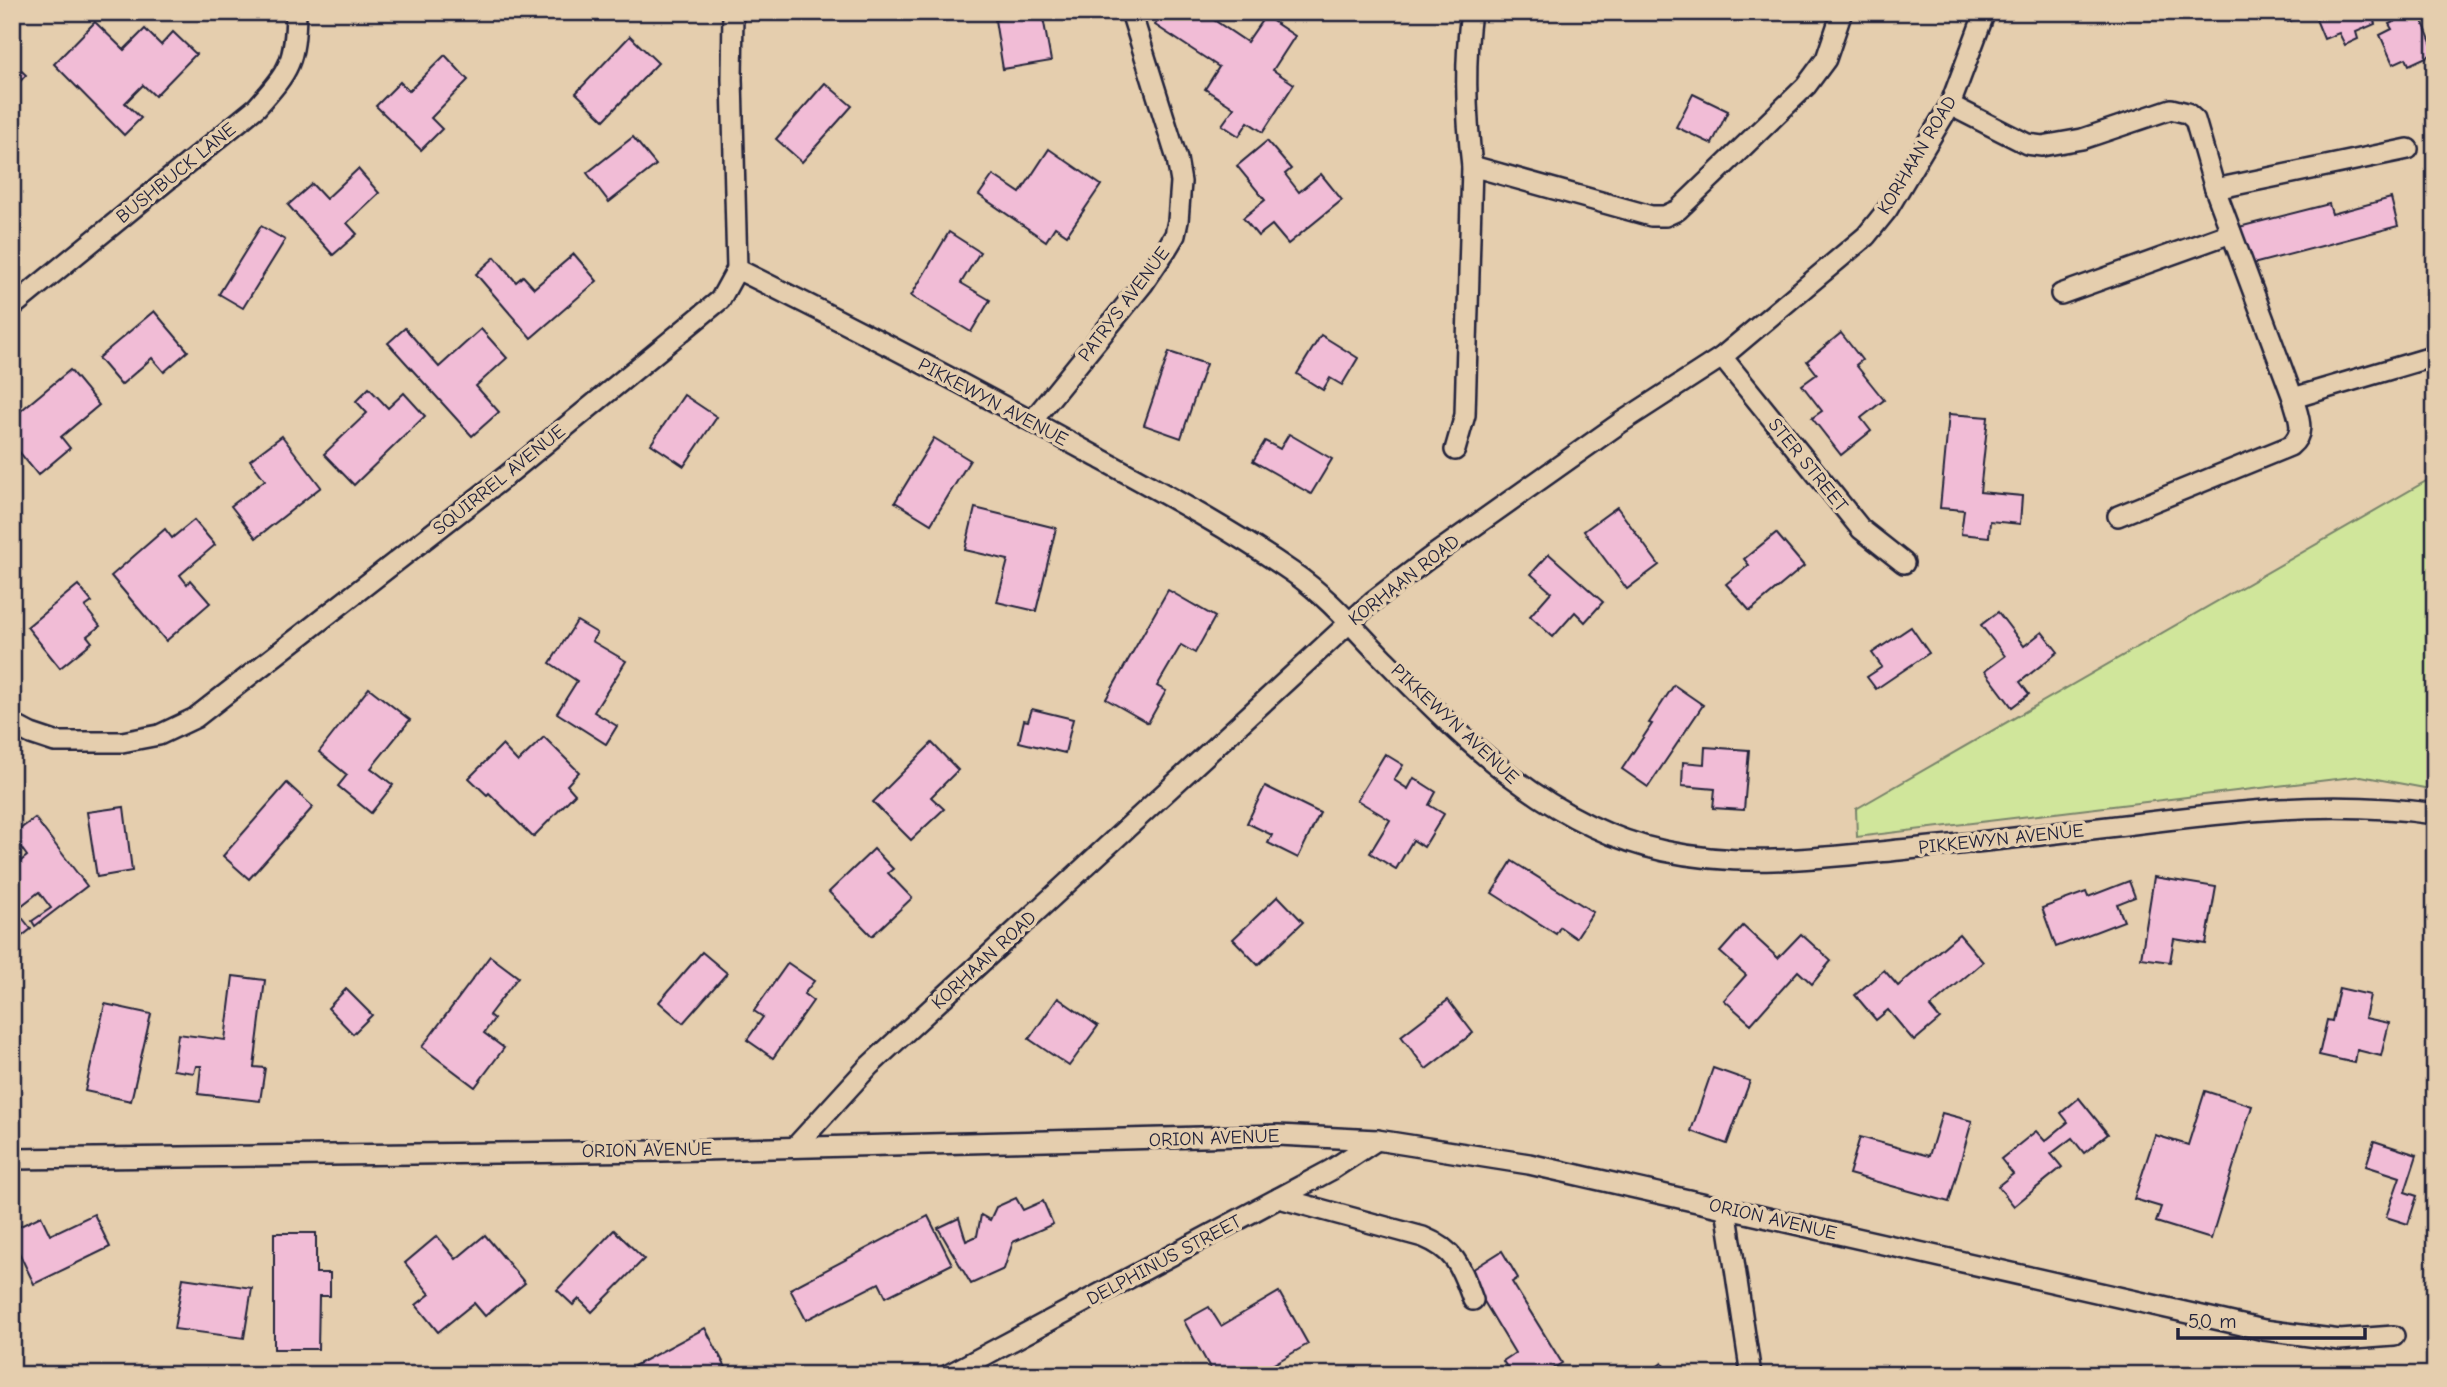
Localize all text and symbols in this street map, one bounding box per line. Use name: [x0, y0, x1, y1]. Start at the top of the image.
street label: KORHAAN ROAD: [1873, 92, 1961, 218]
street label: BUSHBUCK LANE: [112, 118, 240, 228]
street label: PATRYS AVENUE: [1074, 242, 1174, 366]
street label: PIKKEWYN AVENUE: [914, 353, 1072, 451]
street label: STER STREET: [1764, 414, 1852, 516]
street label: SQUIRREL AVENUE: [429, 420, 569, 540]
street label: KORHAAN ROAD: [1344, 530, 1464, 630]
street label: PIKKEWYN AVENUE: [1387, 659, 1523, 789]
street label: PIKKEWYN AVENUE: [1917, 819, 2085, 859]
street label: KORHAAN ROAD: [927, 906, 1041, 1014]
street label: ORION AVENUE: [1148, 1125, 1280, 1151]
street label: ORION AVENUE: [582, 1138, 712, 1162]
street label: ORION AVENUE: [1707, 1194, 1839, 1244]
street label: DELPHINUS STREET: [1083, 1210, 1245, 1310]
scale bar: [2178, 1296, 2365, 1340]
text: 50 m: [2188, 1309, 2237, 1333]

